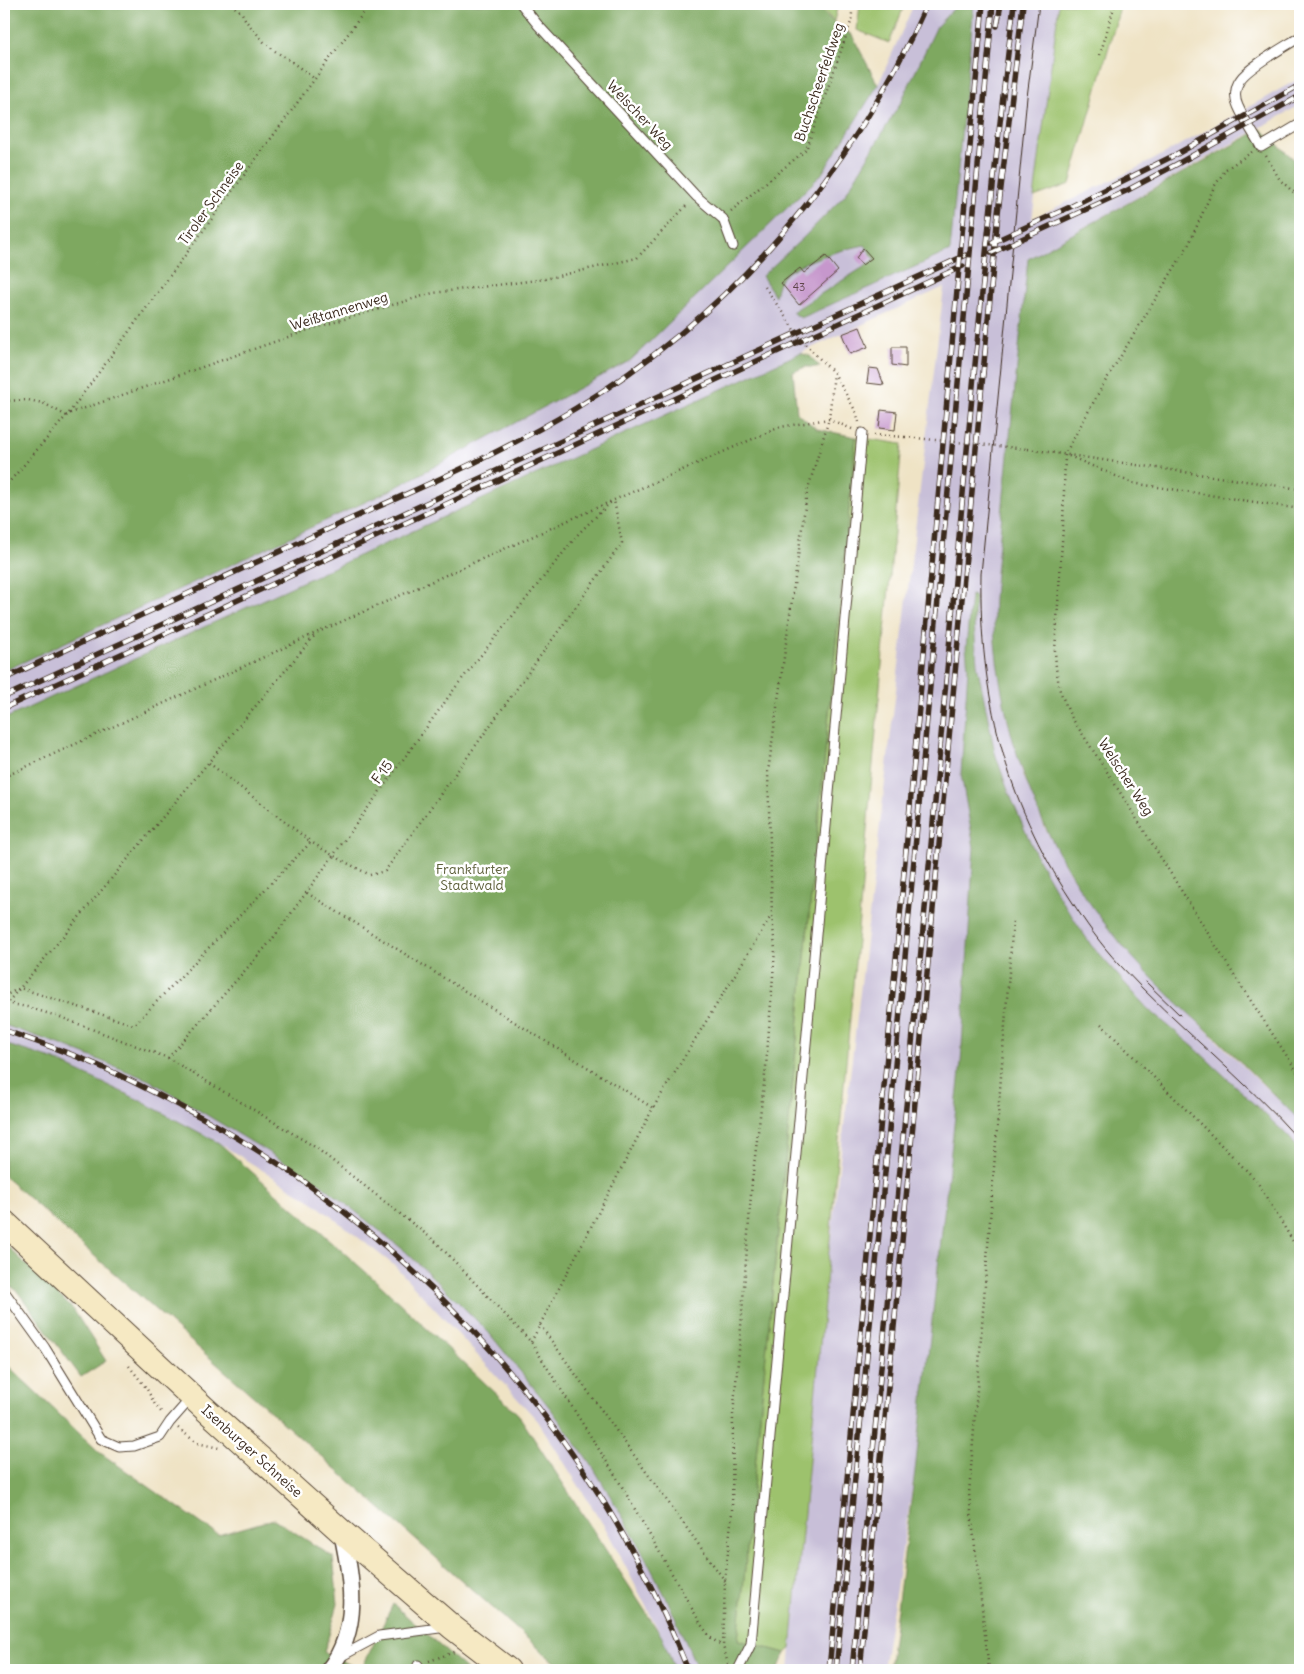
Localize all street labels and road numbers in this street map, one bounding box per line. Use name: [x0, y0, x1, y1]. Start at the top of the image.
street label: Buchscheerfeldweg: [790, 20, 848, 144]
street label: Welscher Weg: [603, 76, 677, 154]
street label: Tiroler Schneise: [175, 158, 247, 248]
street label: Weißtannenweg: [288, 288, 390, 334]
street label: Welscher Weg: [1094, 735, 1158, 819]
street label: F 15: [367, 757, 397, 787]
street label: Isenburger Schneise: [198, 1401, 306, 1501]

